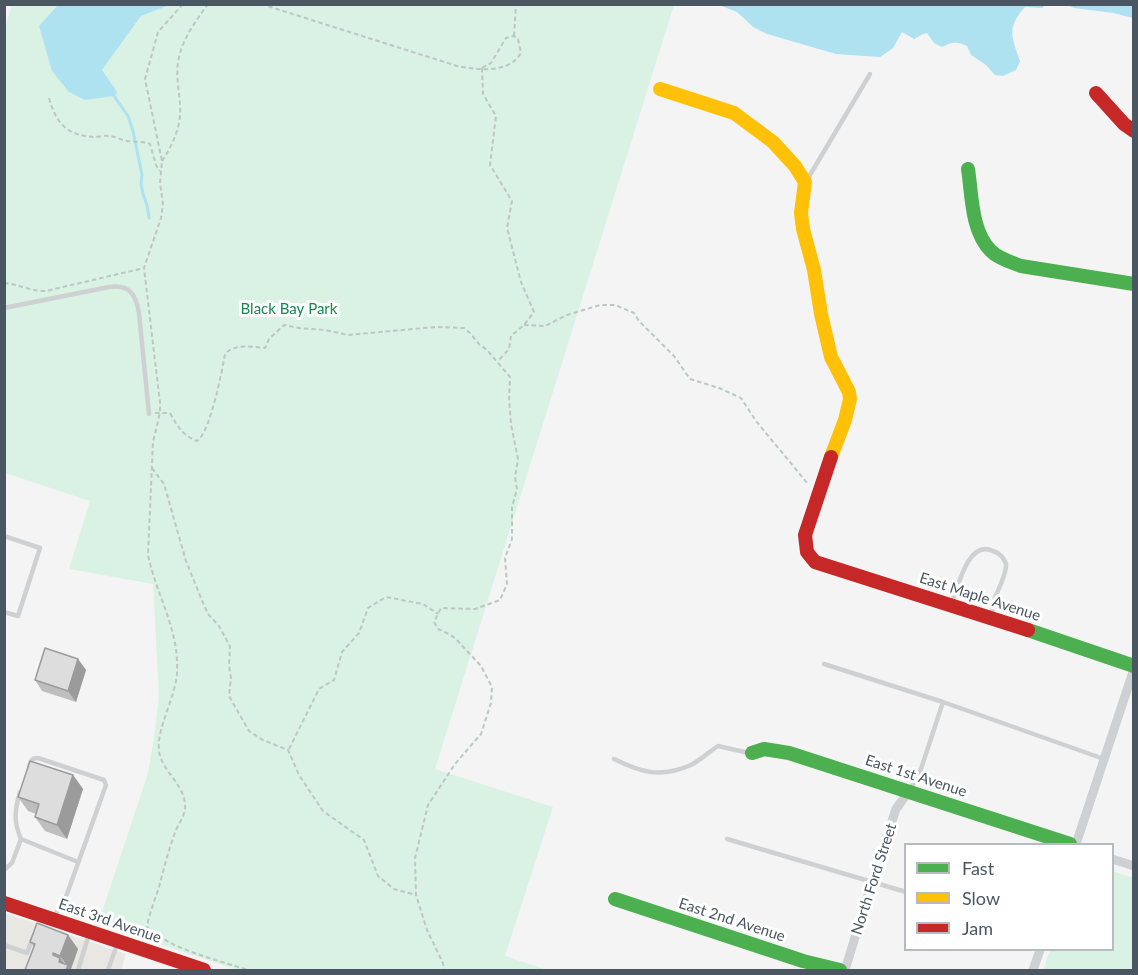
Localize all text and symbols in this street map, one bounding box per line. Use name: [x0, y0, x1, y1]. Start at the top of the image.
park label: Black Bay Park: [241, 300, 337, 318]
street label: East Maple Avenue: [917, 569, 1043, 625]
street label: East 1st Avenue: [863, 751, 969, 801]
street label: North Ford Street: [848, 821, 900, 937]
legend: [904, 843, 1114, 951]
text: Fast: [962, 857, 994, 879]
text: Slow: [962, 887, 1000, 909]
street label: East 2nd Avenue: [677, 894, 787, 946]
street label: East 3rd Avenue: [56, 895, 164, 947]
text: Jam: [962, 917, 993, 939]

